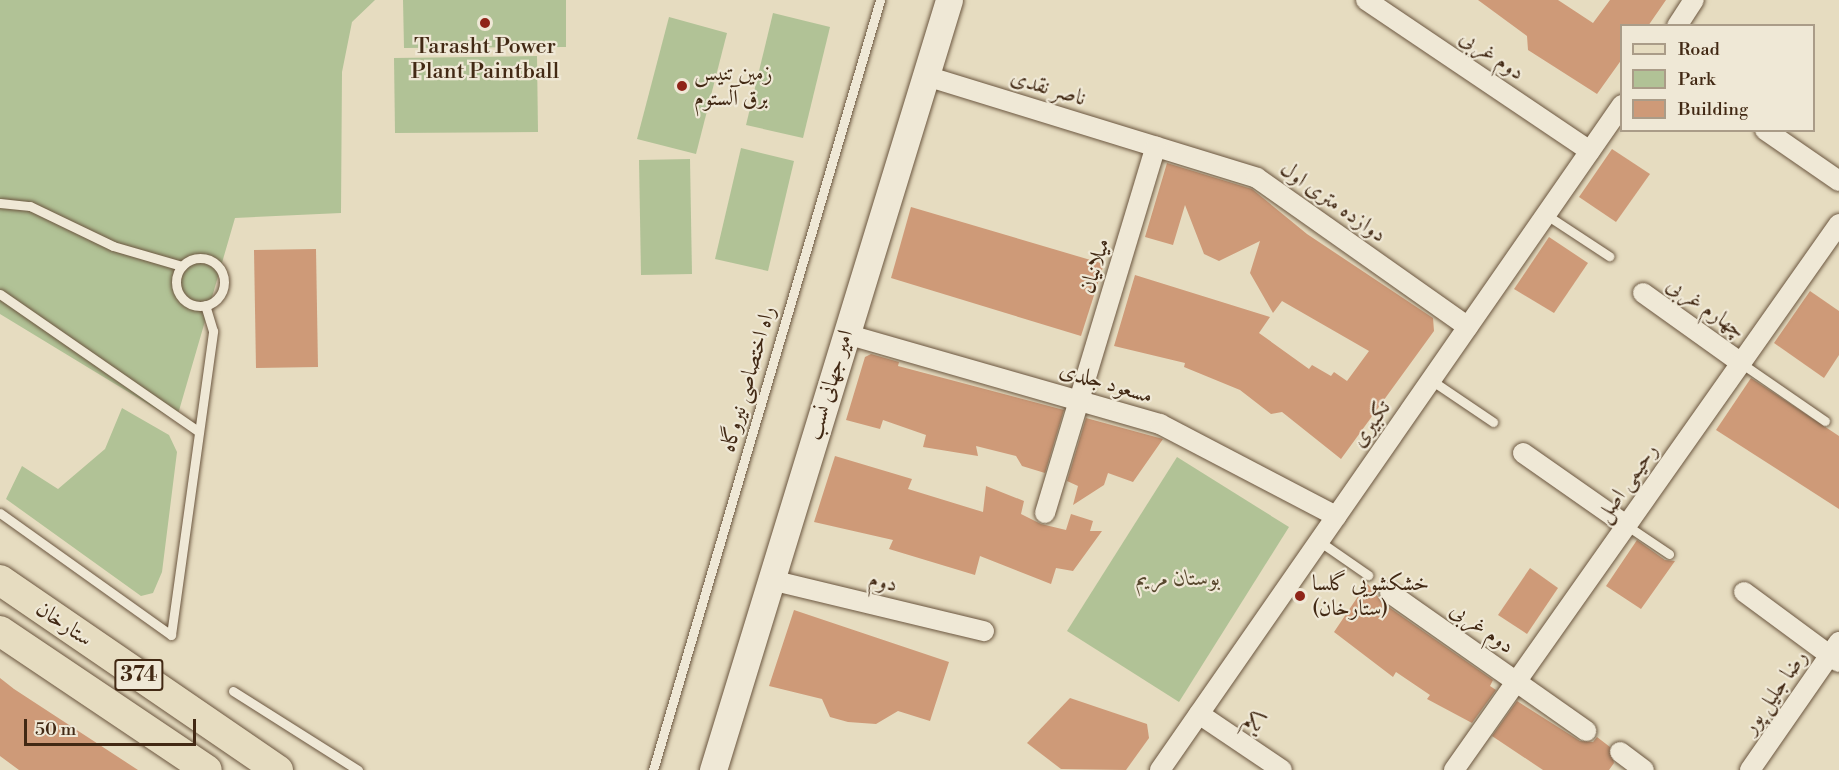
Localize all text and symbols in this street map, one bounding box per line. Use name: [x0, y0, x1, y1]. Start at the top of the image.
marker: Tarasht Power Plant Paintball: [478, 16, 492, 30]
street label: دوم غربی: [1455, 24, 1529, 86]
legend: [1620, 24, 1815, 132]
place label: Tarasht Power Plant Paintball: [411, 33, 559, 84]
text: Road: [1678, 38, 1720, 61]
place label: زمین تنیس برق آلستوم: [694, 60, 772, 112]
street label: ناصر نقدی: [1007, 64, 1089, 112]
text: Park: [1678, 68, 1715, 91]
marker: زمین تنیس برق آلستوم: [675, 79, 689, 93]
text: Building: [1678, 98, 1748, 121]
street label: دوازده متری اول: [1275, 156, 1391, 248]
street label: میلانیان: [1074, 235, 1116, 297]
street label: چهارم غربی: [1661, 271, 1751, 345]
street label: راه اختصاصی نیروگاه: [715, 303, 781, 455]
street label: امیر جهانی نسب: [801, 327, 859, 443]
street label: مسعود جلدی: [1056, 356, 1156, 410]
street label: تکبیری: [1345, 395, 1397, 453]
street label: رحیمی اصل: [1590, 438, 1664, 528]
street label: دوم: [866, 566, 900, 598]
park label: بوستان مریم: [1136, 566, 1220, 592]
place label: خشکشویی گلسا (ستارخان): [1312, 570, 1429, 622]
marker: خشکشویی گلسا (ستارخان): [1293, 589, 1307, 603]
street label: ستارخان: [31, 596, 97, 652]
street label: دوم غربی: [1445, 596, 1519, 660]
street label: رضا جلیل پور: [1737, 645, 1813, 739]
road number: 374: [114, 657, 164, 693]
street label: یکم: [1239, 706, 1269, 738]
scale bar: [27, 707, 200, 745]
text: 50 m: [35, 718, 76, 741]

